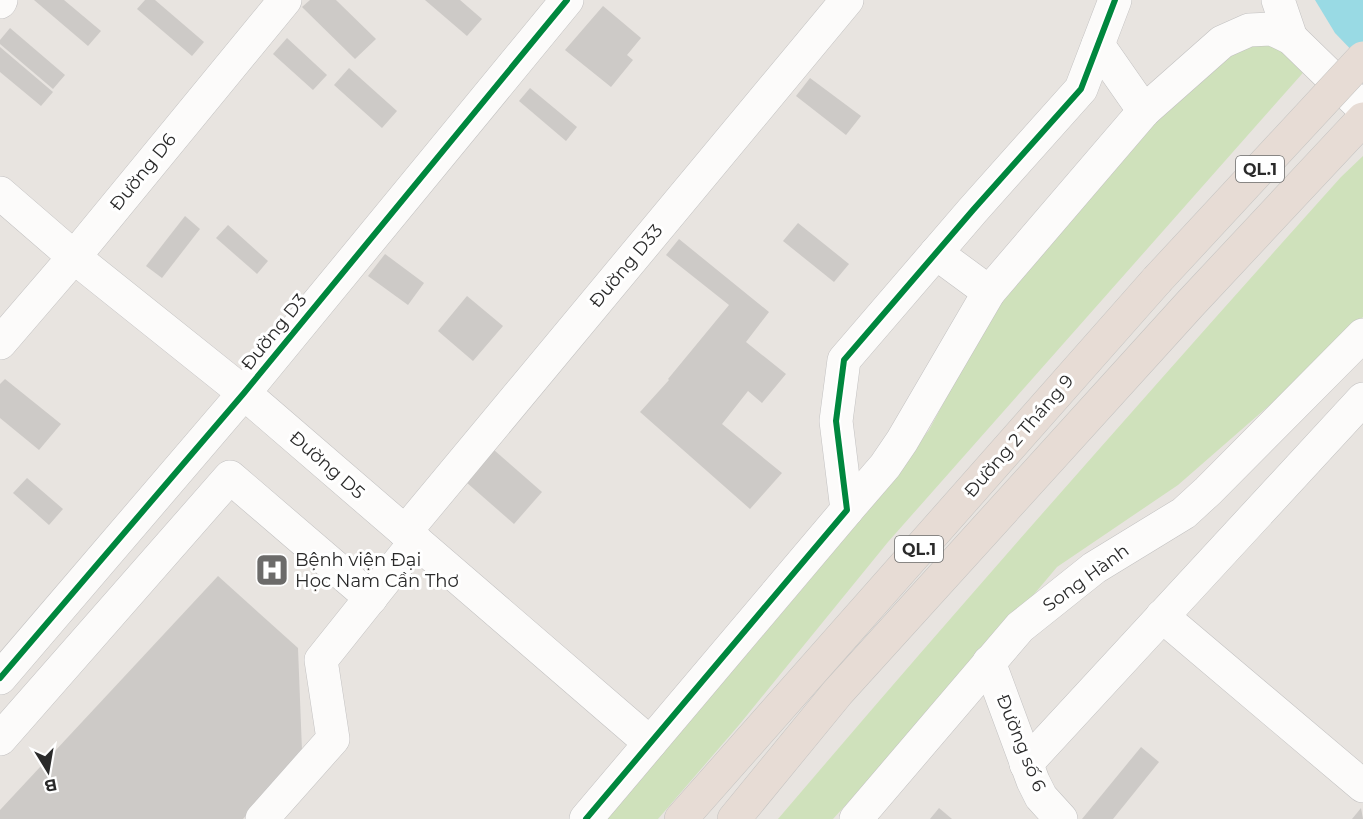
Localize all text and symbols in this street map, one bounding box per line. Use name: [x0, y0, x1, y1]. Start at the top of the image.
street label: Đường D6: [105, 129, 181, 215]
road number: QL.1: [1236, 156, 1284, 182]
street label: Đường D33: [585, 220, 667, 312]
street label: Đường D3: [236, 289, 312, 375]
street label: Đường 2 Tháng 9: [960, 370, 1078, 502]
street label: Đường D5: [285, 426, 369, 504]
road number: QL.1: [895, 536, 943, 562]
street label: Song Hành: [1039, 539, 1133, 617]
place label: Bệnh viện Đại Học Nam Cần Thơ: [295, 549, 459, 592]
hospital icon: Bệnh viện Đại Học Nam Cần Thơ: [254, 552, 290, 588]
street label: Đường số 6: [991, 691, 1051, 795]
north arrow: [18, 741, 78, 801]
text: B: [43, 775, 59, 796]

